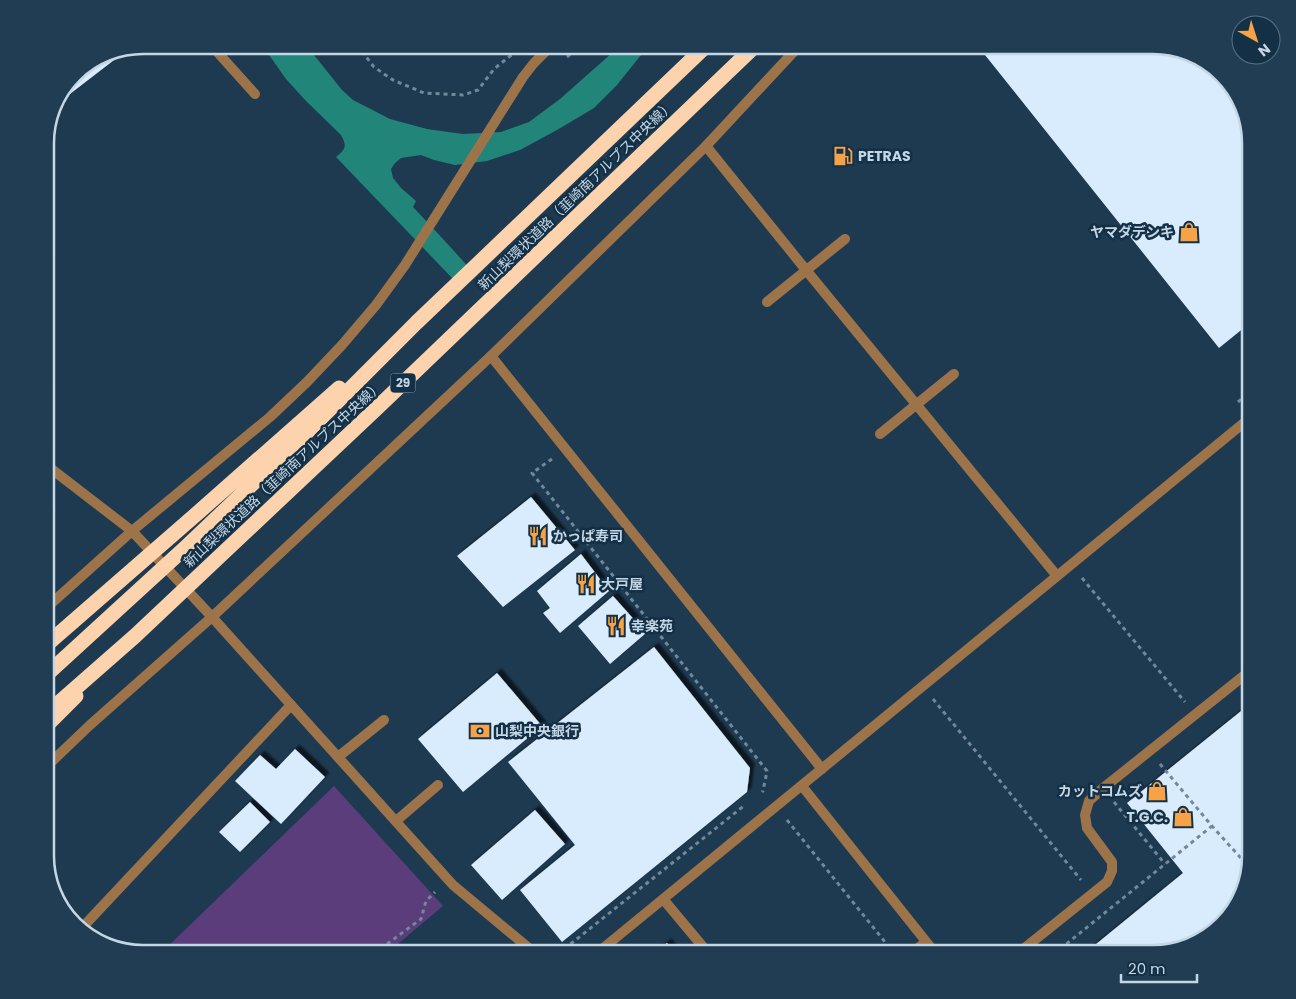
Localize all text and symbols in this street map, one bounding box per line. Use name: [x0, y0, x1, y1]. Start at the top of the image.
north arrow: [1231, 15, 1281, 65]
text: N: [1254, 39, 1275, 61]
street label: 新山梨環状道路（韮崎南アルプス中央線）: [473, 95, 679, 295]
fuel station icon: PETRAS: [832, 145, 854, 167]
place label: PETRAS: [858, 146, 911, 166]
shop icon: ヤマダデンキ: [1178, 221, 1200, 243]
place label: ヤマダデンキ: [1090, 222, 1174, 242]
road number: 29: [390, 373, 416, 392]
street label: 新山梨環状道路（韮崎南アルプス中央線）: [179, 376, 387, 572]
restaurant icon: かっぱ寿司: [527, 525, 549, 547]
place label: かっぱ寿司: [553, 526, 623, 546]
restaurant icon: 大戸屋: [575, 573, 597, 595]
place label: 大戸屋: [601, 574, 643, 594]
restaurant icon: 幸楽苑: [605, 615, 627, 637]
place label: 幸楽苑: [631, 616, 673, 636]
bank icon: 山梨中央銀行: [469, 720, 491, 742]
place label: 山梨中央銀行: [495, 721, 579, 741]
shop icon: カットコムズ: [1146, 780, 1168, 802]
place label: カットコムズ: [1058, 781, 1142, 801]
shop icon: T.G.C.: [1172, 806, 1194, 828]
place label: T.G.C.: [1127, 807, 1168, 827]
scale bar: [1121, 952, 1197, 984]
text: 20 m: [1128, 958, 1166, 979]

